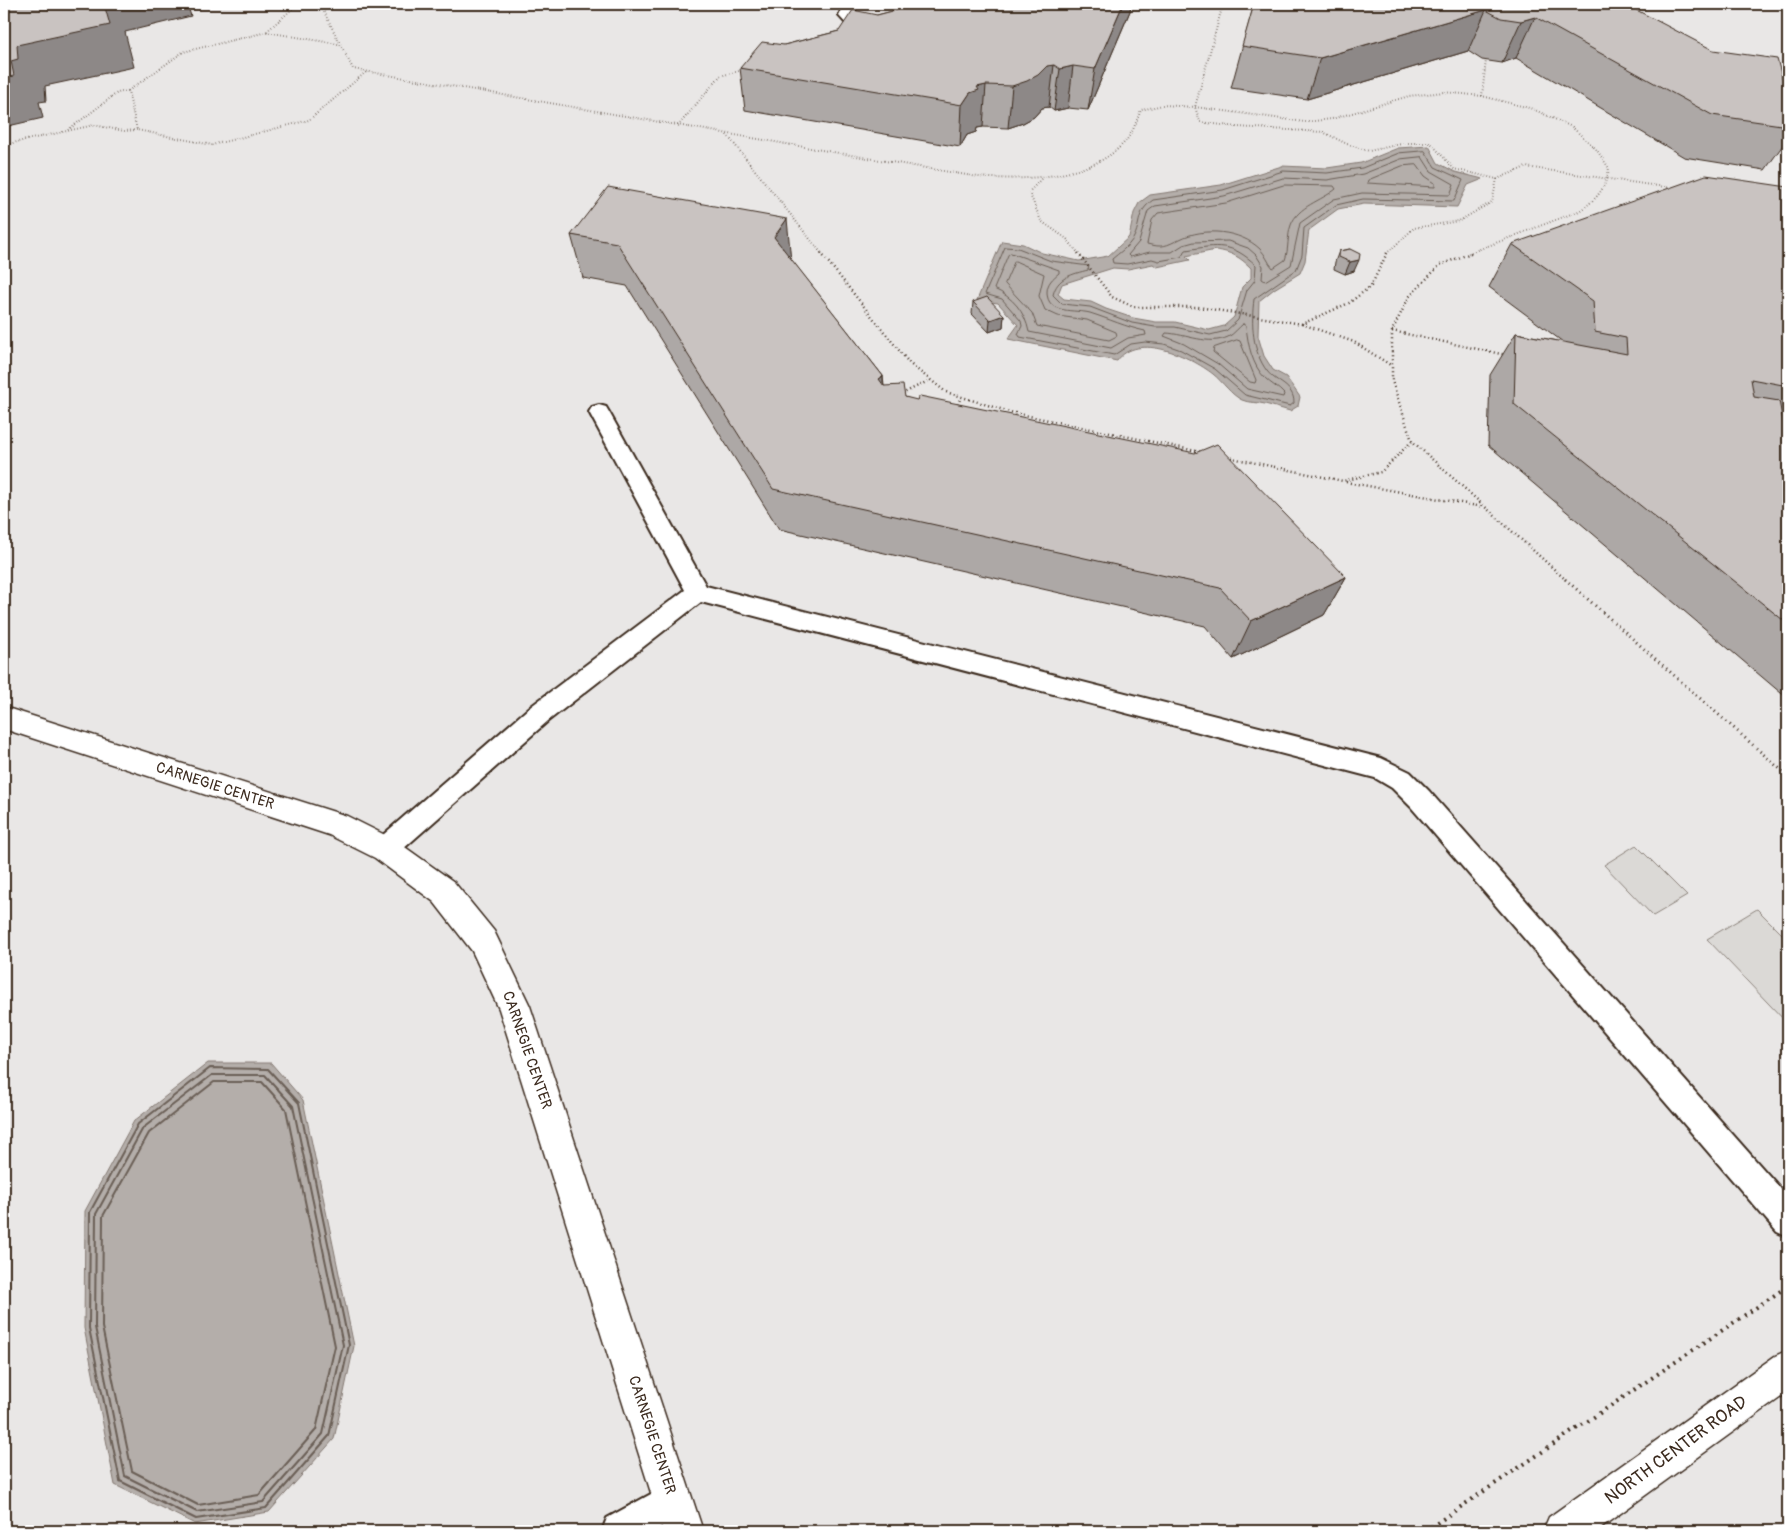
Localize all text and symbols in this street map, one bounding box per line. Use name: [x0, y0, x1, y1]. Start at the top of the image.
street label: CARNEGIE CENTER: [154, 758, 277, 814]
street label: CARNEGIE CENTER: [498, 989, 556, 1112]
street label: CARNEGIE CENTER: [624, 1374, 680, 1497]
street label: NORTH CENTER ROAD: [1600, 1390, 1752, 1510]

